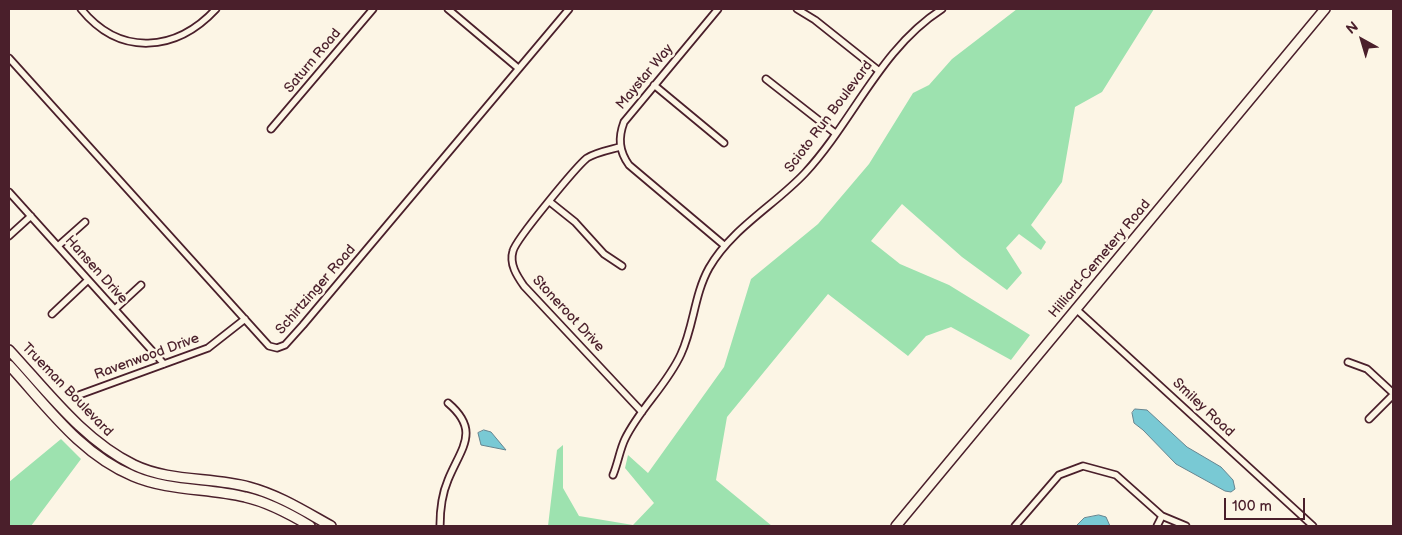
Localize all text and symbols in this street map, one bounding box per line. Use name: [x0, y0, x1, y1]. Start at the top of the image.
north arrow: [1337, 15, 1387, 65]
text: N: [1343, 18, 1362, 38]
street label: Saturn Road: [281, 25, 345, 97]
street label: Maystar Way: [613, 41, 677, 113]
street label: Scioto Run Boulevard: [781, 58, 877, 176]
street label: Hilliard-Cemetery Road: [1046, 197, 1154, 321]
street label: Hansen Drive: [61, 232, 131, 308]
street label: Schirtzinger Road: [272, 242, 360, 338]
street label: Stoneroot Drive: [528, 272, 608, 356]
street label: Ravenwood Drive: [92, 330, 202, 384]
street label: Trueman Boulevard: [18, 340, 116, 440]
street label: Smiley Road: [1169, 375, 1237, 441]
scale bar: [1227, 488, 1308, 520]
text: 100 m: [1232, 497, 1272, 516]

